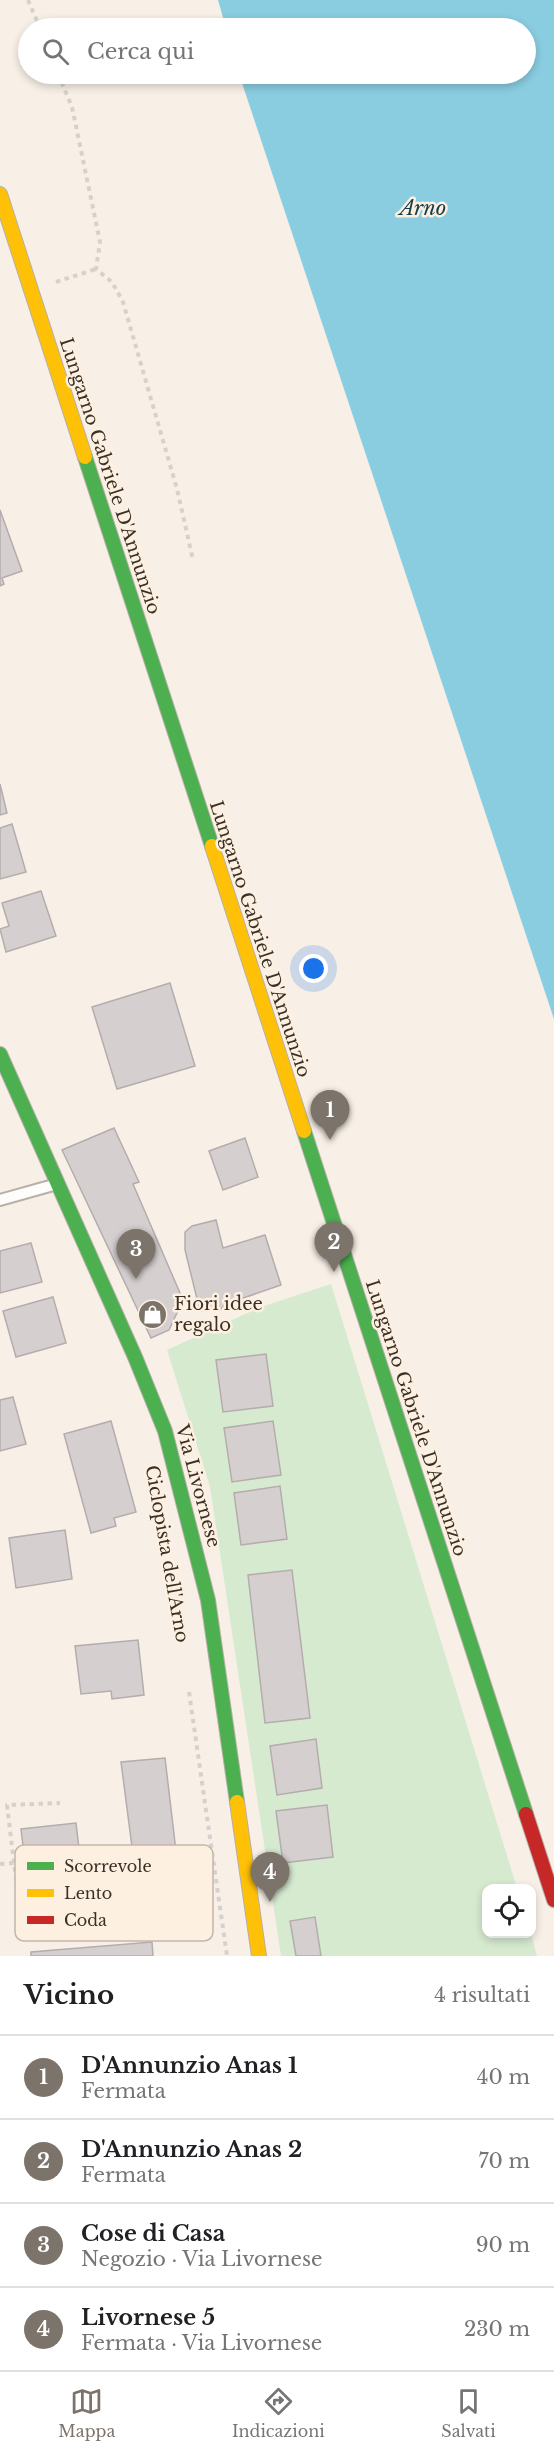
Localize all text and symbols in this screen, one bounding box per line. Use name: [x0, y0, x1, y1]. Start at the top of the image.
search box: [18, 18, 536, 84]
icon: search: [39, 35, 72, 68]
text: Cerca qui: [87, 38, 194, 65]
water label: Arno: [397, 196, 446, 220]
street label: Lungarno Gabriele D'Annunzio: [55, 335, 165, 617]
street label: Lungarno Gabriele D'Annunzio: [205, 798, 315, 1080]
your location: [299, 954, 328, 983]
pin: 1: [310, 1090, 350, 1140]
pin: 2: [314, 1222, 354, 1272]
pin: 3: [116, 1230, 156, 1279]
street label: Lungarno Gabriele D'Annunzio: [361, 1277, 471, 1559]
place label: Fiori idee regalo: [174, 1293, 263, 1336]
shop icon: Fiori idee regalo: [137, 1298, 169, 1330]
street label: Via Livornese: [171, 1421, 225, 1550]
street label: Ciclopista dell'Arno: [141, 1464, 193, 1644]
legend: [15, 1845, 213, 1941]
pin: 4: [250, 1852, 290, 1902]
text: Scorrevole: [64, 1856, 152, 1876]
text: Lento: [64, 1883, 112, 1903]
map controls: [482, 1884, 536, 1938]
button: locate: [482, 1884, 536, 1938]
text: Coda: [64, 1910, 107, 1930]
text: Vicino: [24, 1979, 114, 2011]
text: 4 risultati: [434, 1983, 530, 2007]
text: D'Annunzio Anas 1: [81, 2052, 298, 2079]
text: 1: [39, 2065, 48, 2089]
text: 40 m: [477, 2065, 530, 2089]
text: Fermata: [81, 2079, 166, 2103]
text: D'Annunzio Anas 2: [81, 2136, 302, 2163]
text: 2: [37, 2149, 50, 2173]
text: 70 m: [478, 2149, 530, 2173]
text: Fermata: [81, 2163, 166, 2187]
text: Cose di Casa: [81, 2220, 225, 2247]
text: 3: [37, 2233, 50, 2257]
text: 90 m: [476, 2233, 530, 2257]
text: Negozio · Via Livornese: [81, 2247, 323, 2271]
text: Livornese 5: [81, 2304, 215, 2331]
text: 4: [37, 2317, 50, 2341]
text: 230 m: [464, 2317, 530, 2341]
text: Fermata · Via Livornese: [81, 2331, 322, 2355]
tab: Mappa: [58, 2385, 115, 2441]
tab: Indicazioni: [232, 2385, 325, 2441]
tab: Salvati: [441, 2385, 496, 2441]

